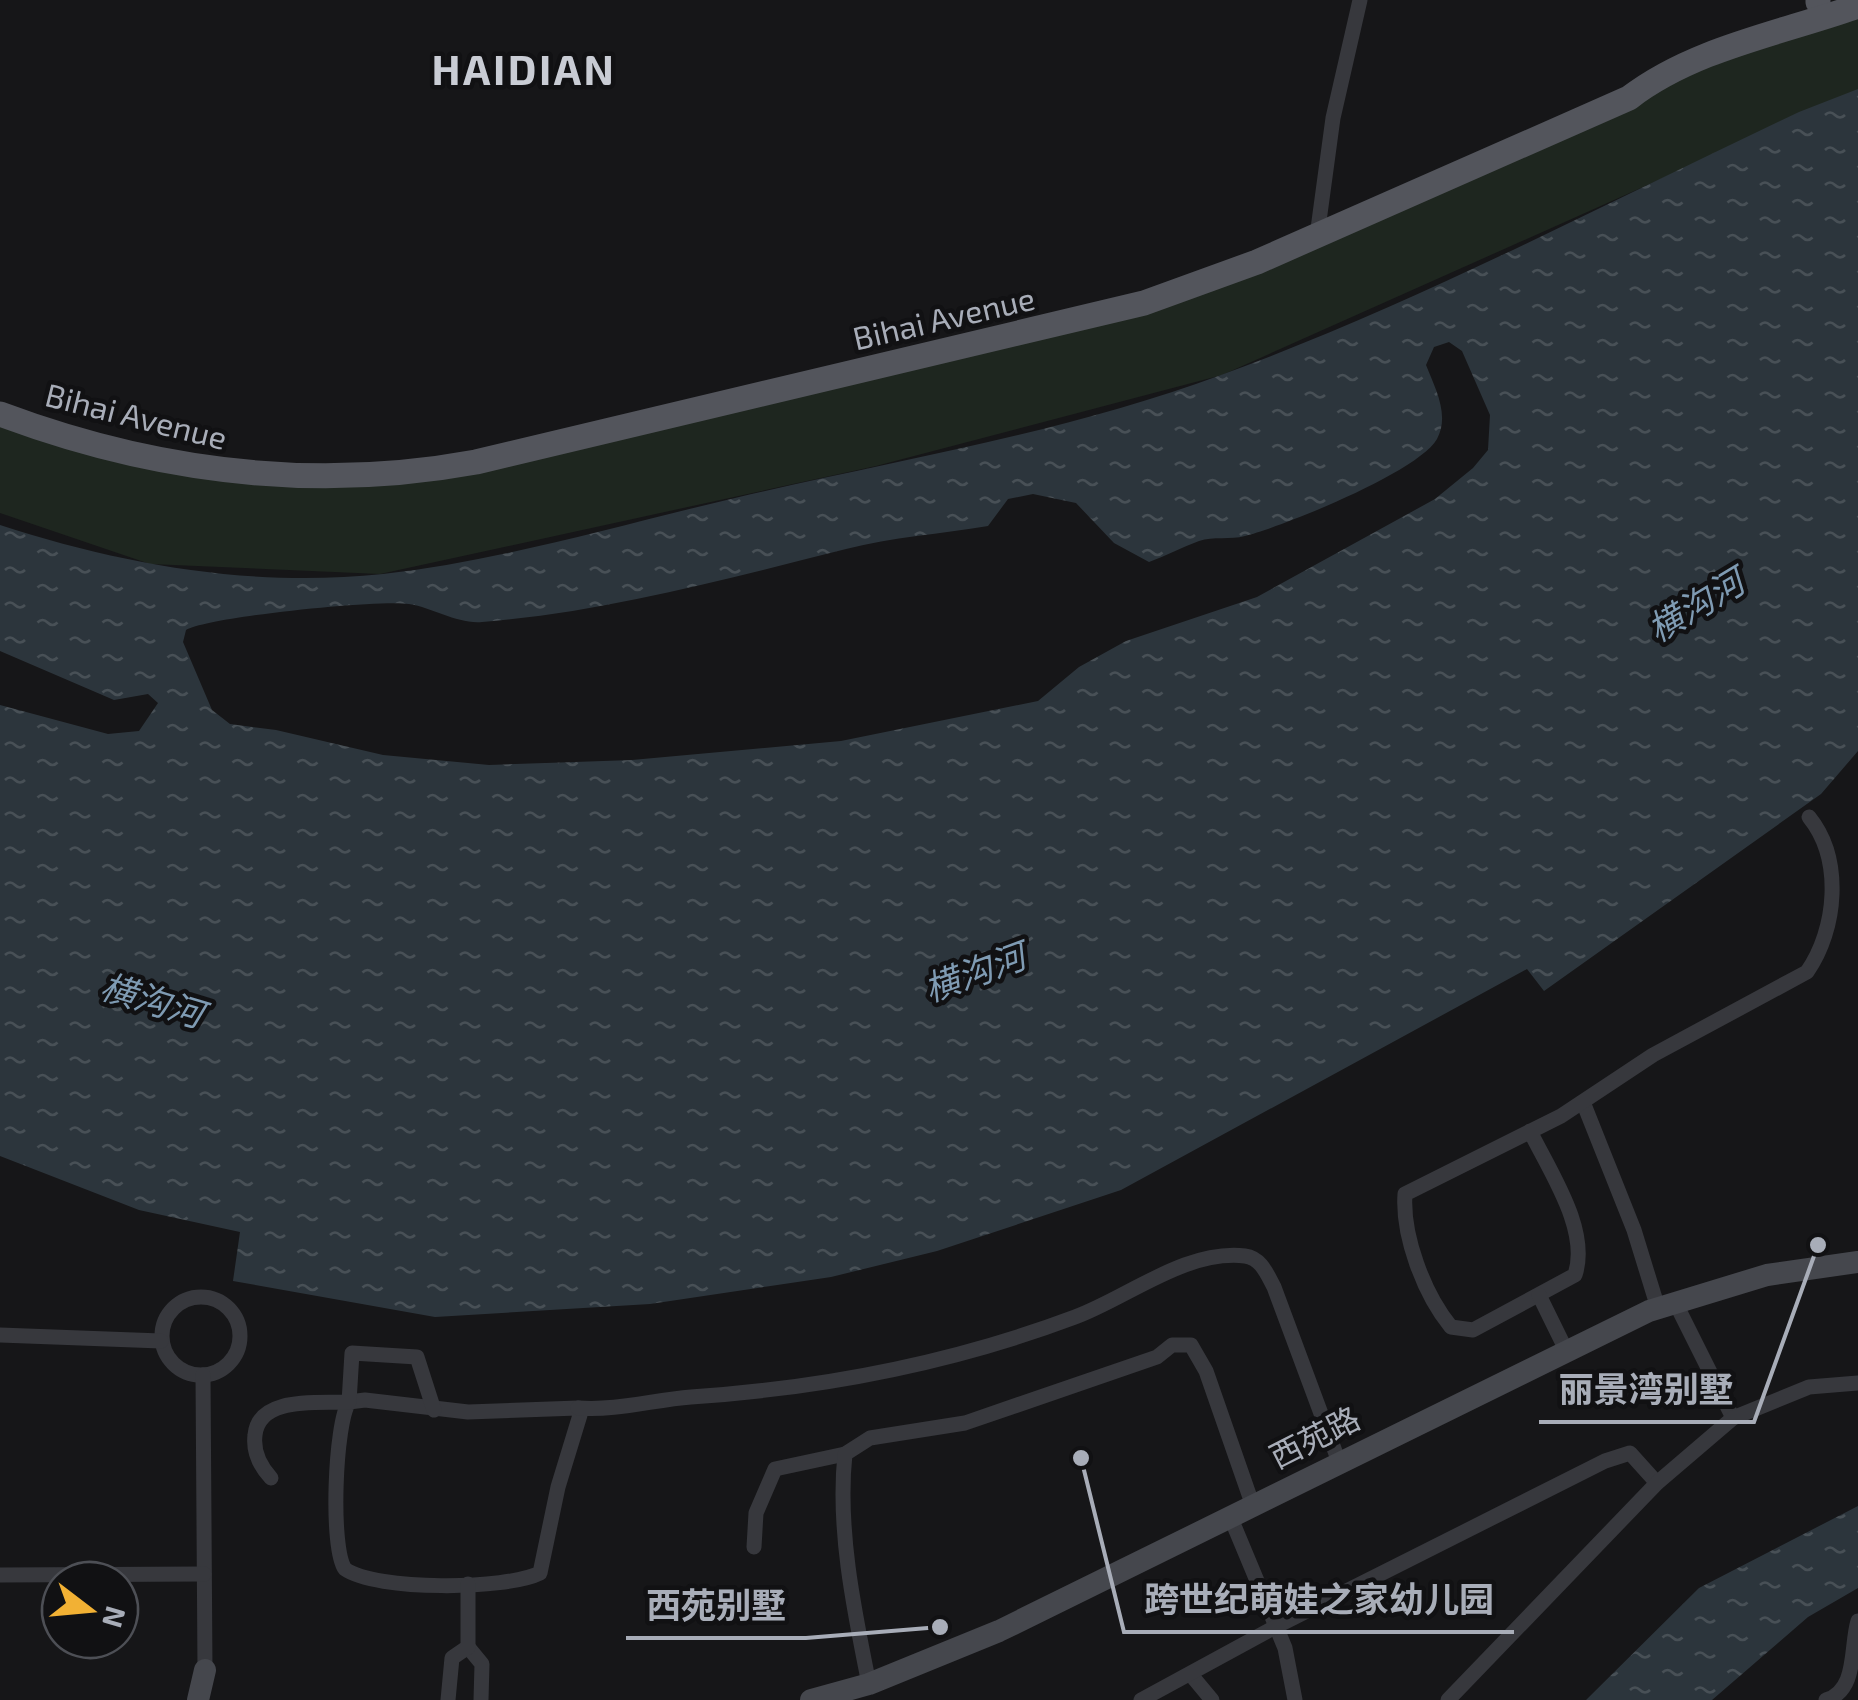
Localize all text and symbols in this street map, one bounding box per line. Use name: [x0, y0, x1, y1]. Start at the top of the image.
district label: HAIDIAN: [432, 43, 616, 93]
street label: Bihai Avenue: [849, 278, 1038, 356]
street label: Bihai Avenue: [42, 374, 231, 456]
water label: 横沟河: [1639, 556, 1756, 649]
water label: 横沟河: [918, 931, 1036, 1009]
water label: 横沟河: [96, 964, 215, 1036]
callout: 丽景湾别墅: [1539, 1357, 1754, 1422]
text: 丽景湾别墅: [1558, 1367, 1734, 1409]
street label: 西苑路: [1263, 1397, 1365, 1475]
north arrow: [40, 1560, 140, 1660]
callout: 跨世纪萌娃之家幼儿园: [1124, 1567, 1514, 1632]
callout: 西苑别墅: [626, 1573, 806, 1638]
text: 跨世纪萌娃之家幼儿园: [1144, 1577, 1494, 1619]
text: 西苑别墅: [646, 1583, 786, 1625]
text: N: [96, 1603, 134, 1632]

